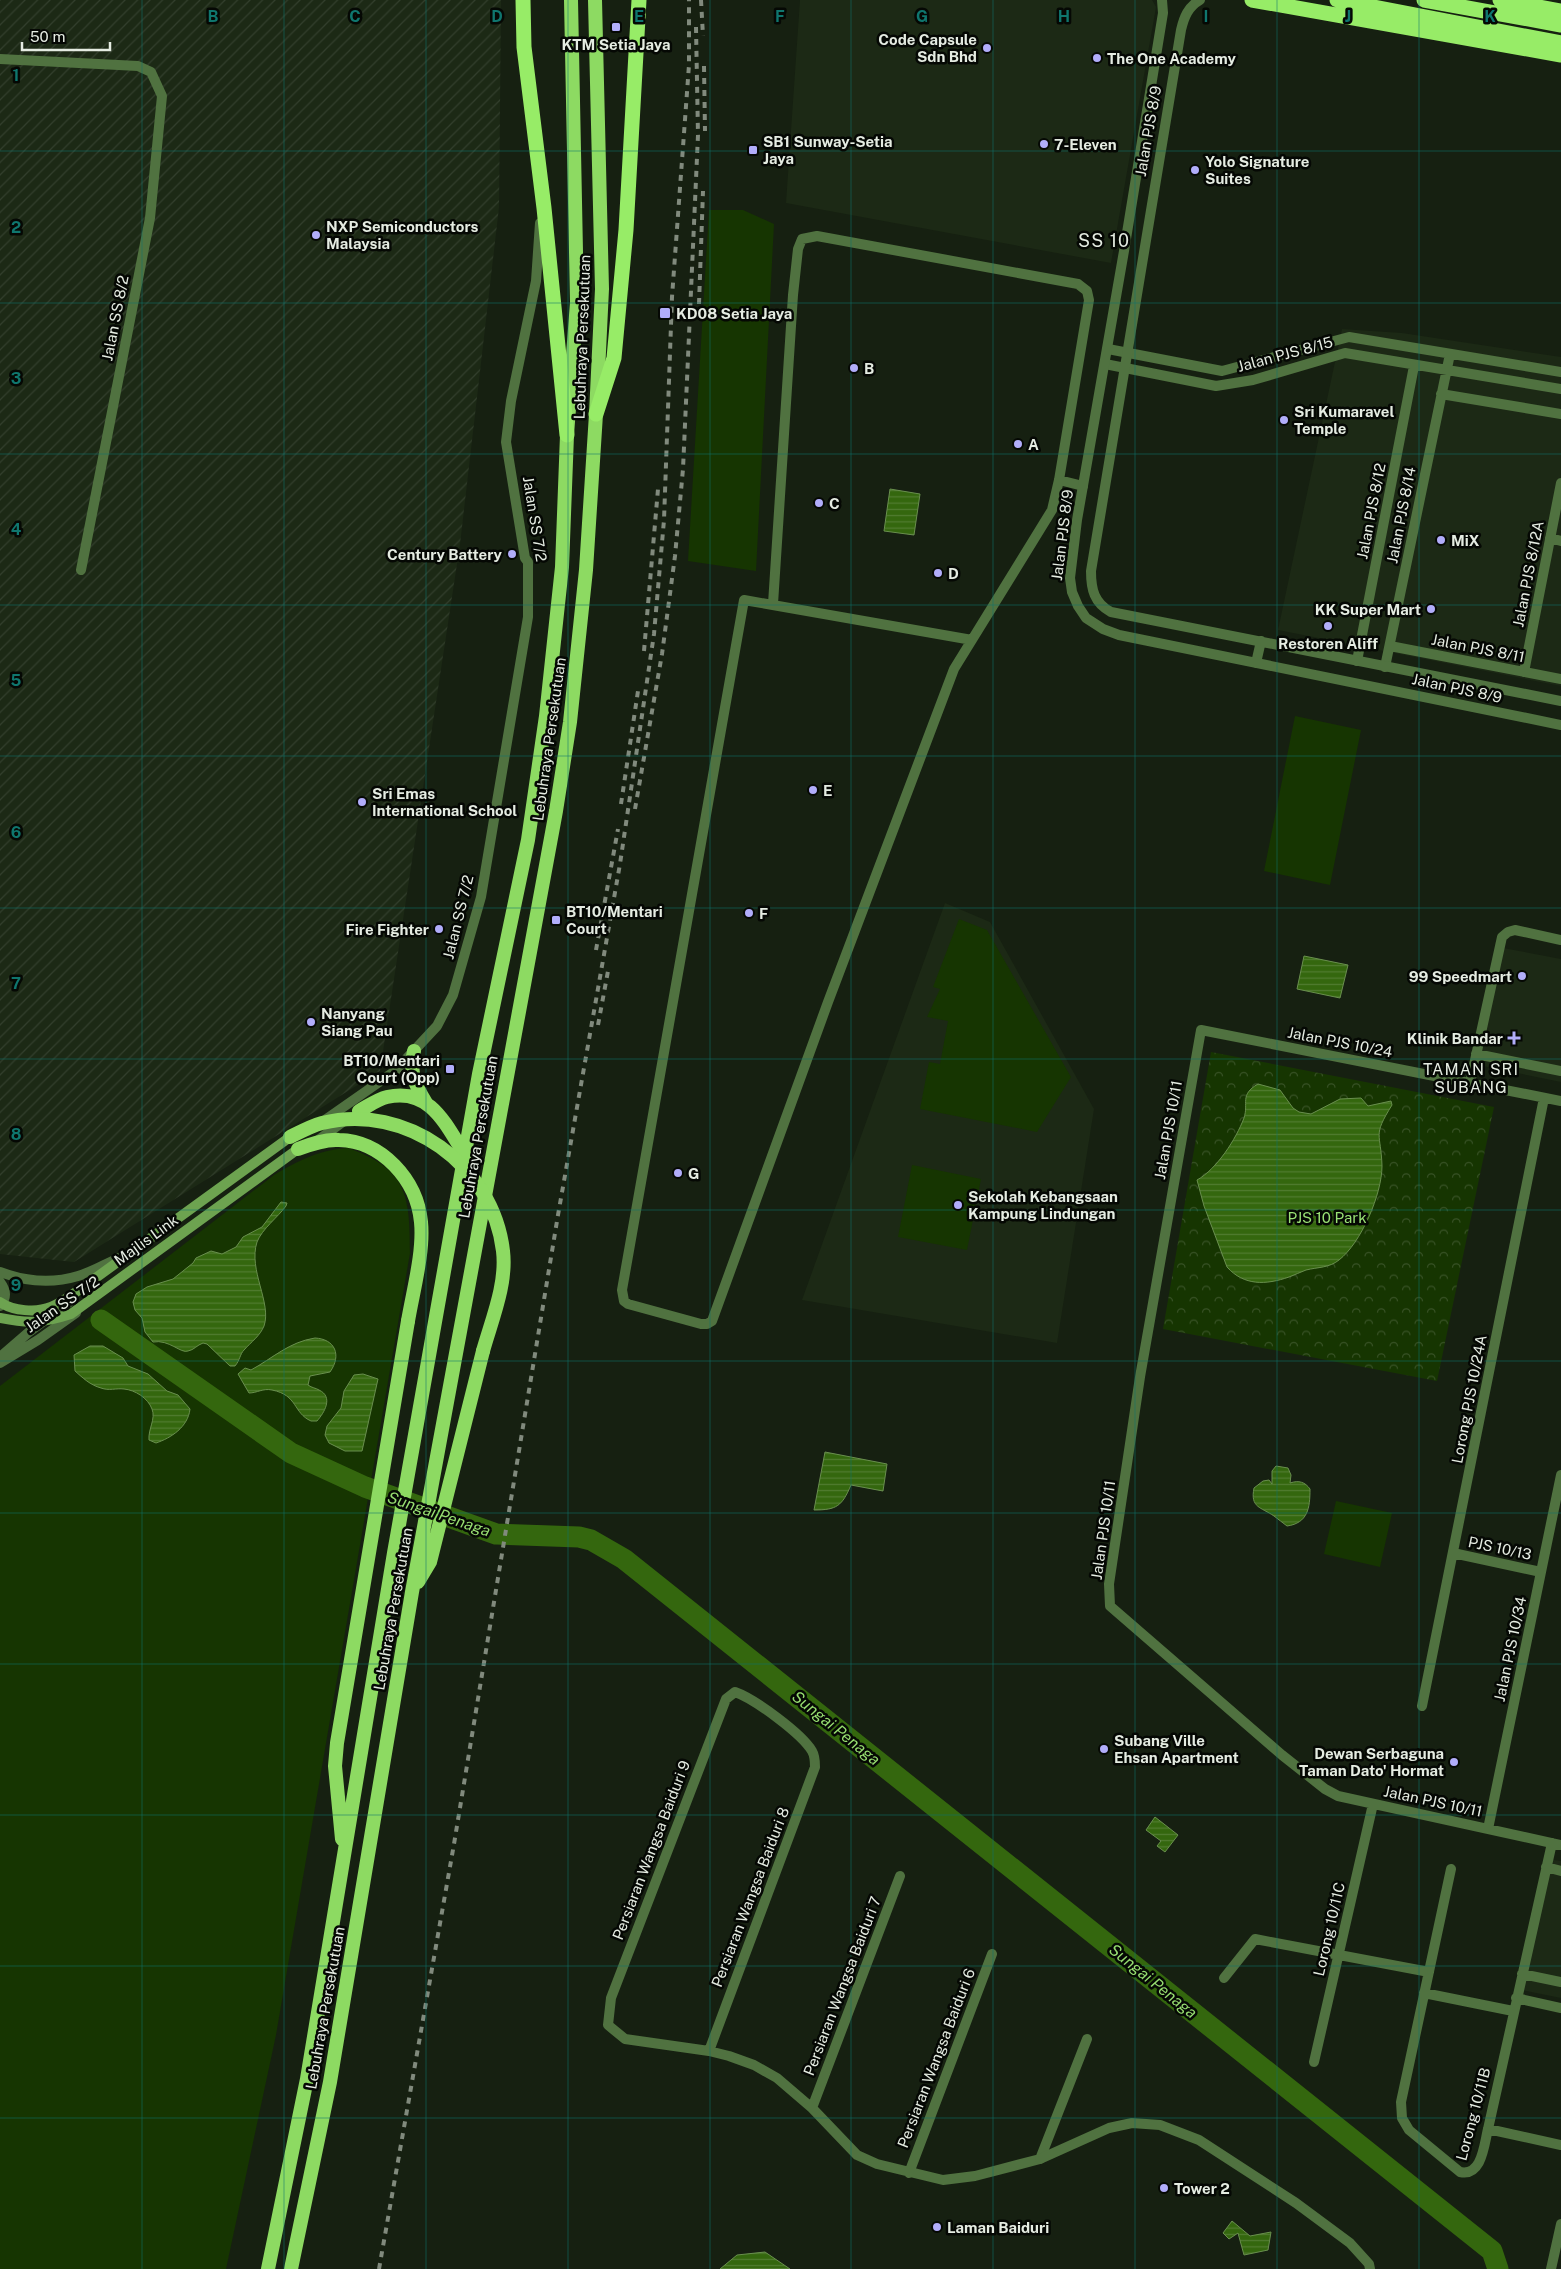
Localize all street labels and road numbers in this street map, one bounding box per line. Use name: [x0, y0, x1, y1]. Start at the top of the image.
street label: Jalan PJS 8/9: [1132, 84, 1164, 178]
street label: Lebuhraya Persekutuan: [571, 254, 593, 420]
street label: Jalan SS 8/2: [98, 274, 132, 362]
street label: Jalan PJS 8/15: [1235, 333, 1335, 375]
street label: Jalan PJS 8/12: [1353, 461, 1389, 560]
street label: Jalan PJS 8/14: [1383, 465, 1419, 565]
street label: Jalan SS 7/2: [520, 475, 550, 563]
street label: Jalan PJS 8/9: [1048, 488, 1076, 582]
street label: Jalan PJS 8/12A: [1509, 519, 1547, 629]
street label: Jalan PJS 8/11: [1430, 631, 1526, 665]
street label: Lebuhraya Persekutuan: [529, 656, 569, 822]
street label: Jalan PJS 8/9: [1410, 670, 1504, 706]
street label: Jalan SS 7/2: [439, 873, 477, 961]
street label: Jalan PJS 10/24: [1286, 1024, 1394, 1060]
street label: Lebuhraya Persekutuan: [455, 1054, 501, 1220]
street label: Jalan PJS 10/11: [1151, 1079, 1185, 1181]
street label: Majlis Link: [111, 1211, 181, 1269]
street label: Jalan SS 7/2: [22, 1272, 102, 1336]
street label: Lorong PJS 10/24A: [1448, 1333, 1490, 1465]
street label: Jalan PJS 10/11: [1088, 1479, 1118, 1581]
street label: Lebuhraya Persekutuan: [370, 1526, 416, 1692]
street label: PJS 10/13: [1467, 1533, 1533, 1563]
street label: Jalan PJS 10/34: [1491, 1595, 1529, 1703]
street label: Persiaran Wangsa Baiduri 9: [609, 1758, 693, 1942]
street label: Jalan PJS 10/11: [1382, 1782, 1484, 1820]
street label: Persiaran Wangsa Baiduri 8: [708, 1805, 792, 1989]
street label: Lorong 10/11C: [1310, 1880, 1348, 1978]
street label: Persiaran Wangsa Baiduri 7: [800, 1894, 884, 2078]
street label: Lebuhraya Persekutuan: [302, 1925, 348, 2091]
street label: Persiaran Wangsa Baiduri 6: [894, 1966, 978, 2150]
street label: Lorong 10/11B: [1452, 2066, 1494, 2162]

